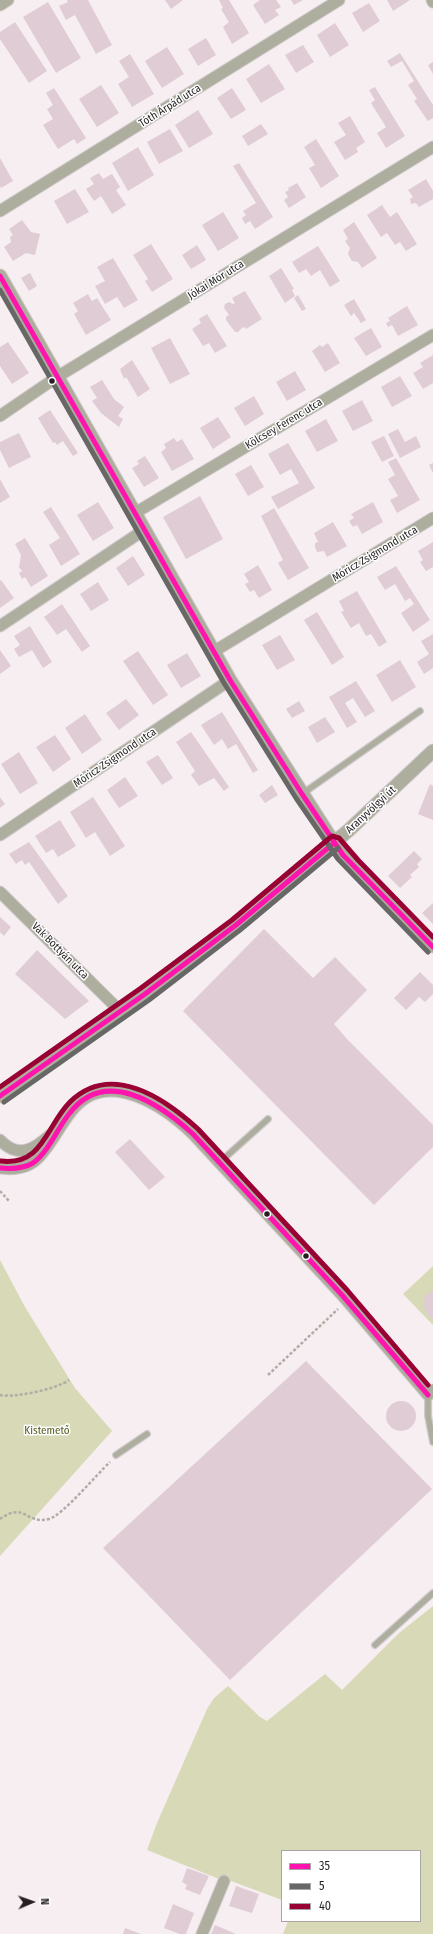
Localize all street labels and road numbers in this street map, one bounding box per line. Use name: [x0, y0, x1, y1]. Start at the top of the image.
street label: Tóth Árpád utca: [137, 82, 203, 130]
street label: Jókai Mór utca: [185, 258, 247, 302]
street label: Kölcsey Ferenc utca: [243, 396, 325, 452]
street label: Móricz Zsigmond utca: [330, 523, 420, 585]
street label: Móricz Zsigmond utca: [71, 725, 159, 791]
street label: Aranyvölgyi út: [343, 783, 399, 837]
street label: Vak Bottyán utca: [29, 920, 91, 982]

